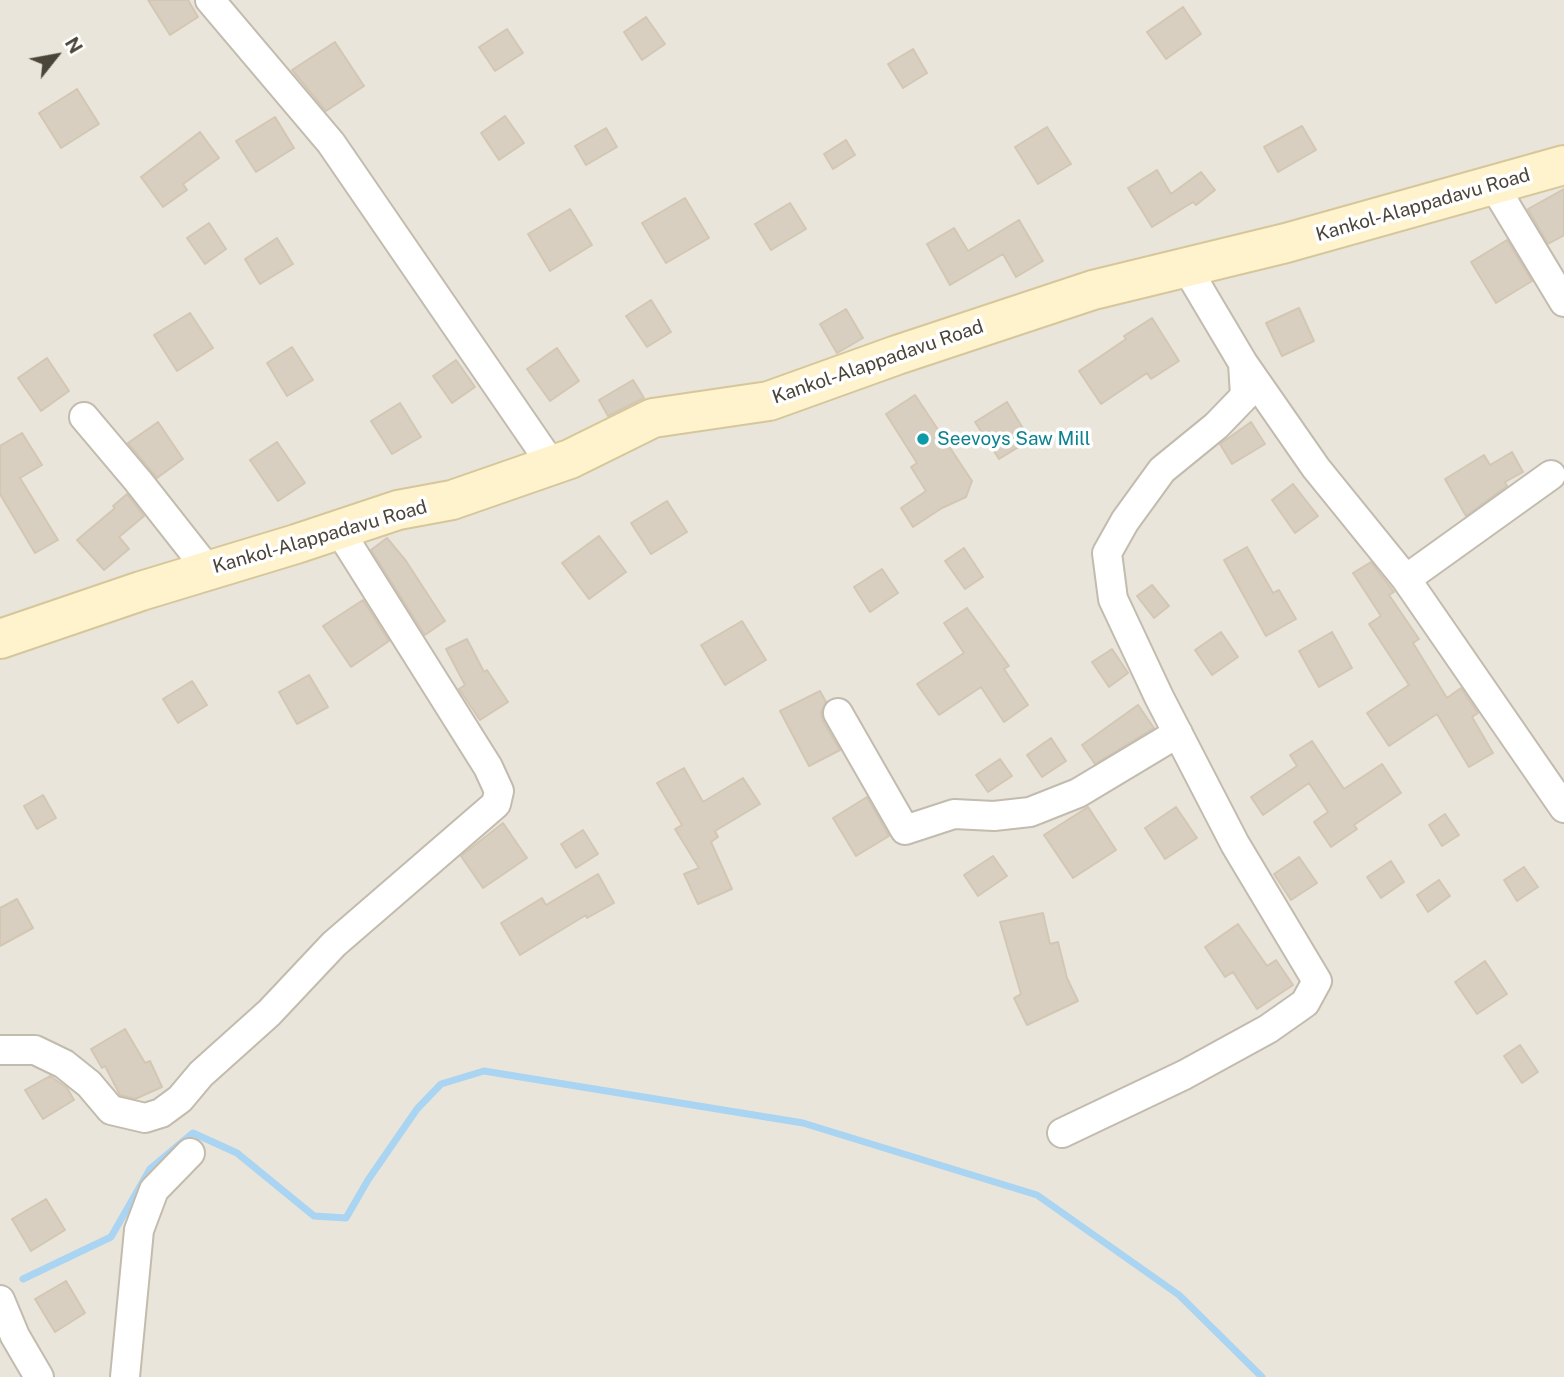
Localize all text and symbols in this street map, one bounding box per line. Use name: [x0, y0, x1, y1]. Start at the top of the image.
north arrow: [21, 21, 91, 91]
text: N: [61, 33, 87, 57]
street label: Kankol-Alappadavu Road: [1313, 163, 1533, 247]
street label: Kankol-Alappadavu Road: [769, 315, 987, 409]
place label: Seevoys Saw Mill: [937, 428, 1090, 450]
marker: Seevoys Saw Mill: [915, 431, 931, 447]
street label: Kankol-Alappadavu Road: [210, 495, 430, 579]

